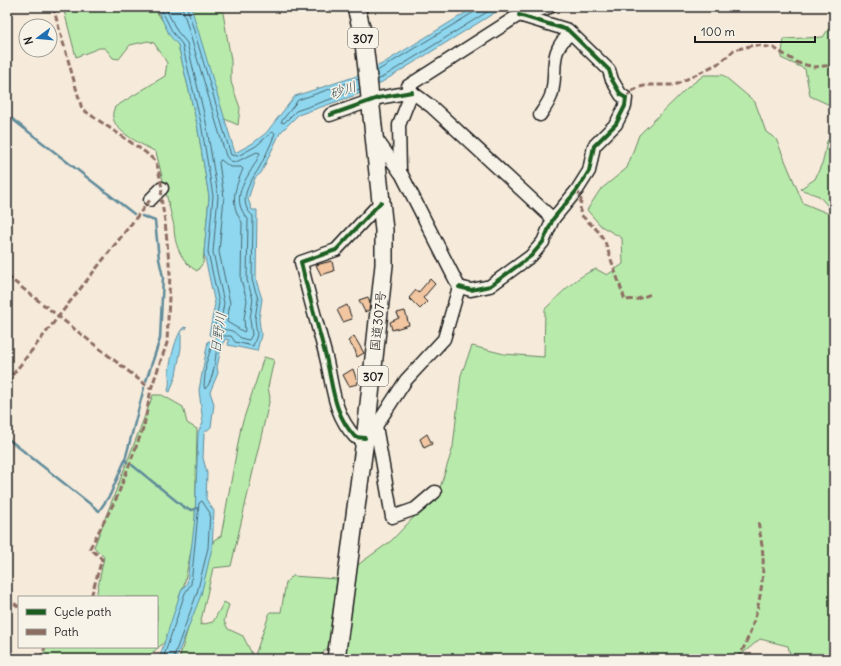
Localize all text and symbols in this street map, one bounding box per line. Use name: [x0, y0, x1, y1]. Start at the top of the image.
north arrow: [18, 18, 58, 58]
scale bar: [695, 18, 815, 44]
text: 100 m: [701, 24, 735, 39]
road number: 307: [348, 28, 378, 48]
text: N: [21, 35, 36, 46]
water label: 砂川: [327, 77, 359, 103]
street label: 国道307号: [366, 290, 390, 352]
water label: 日野川: [206, 311, 230, 355]
road number: 307: [358, 366, 388, 386]
legend: [18, 596, 158, 648]
text: Cycle path: [54, 604, 111, 619]
text: Path: [54, 624, 79, 639]

